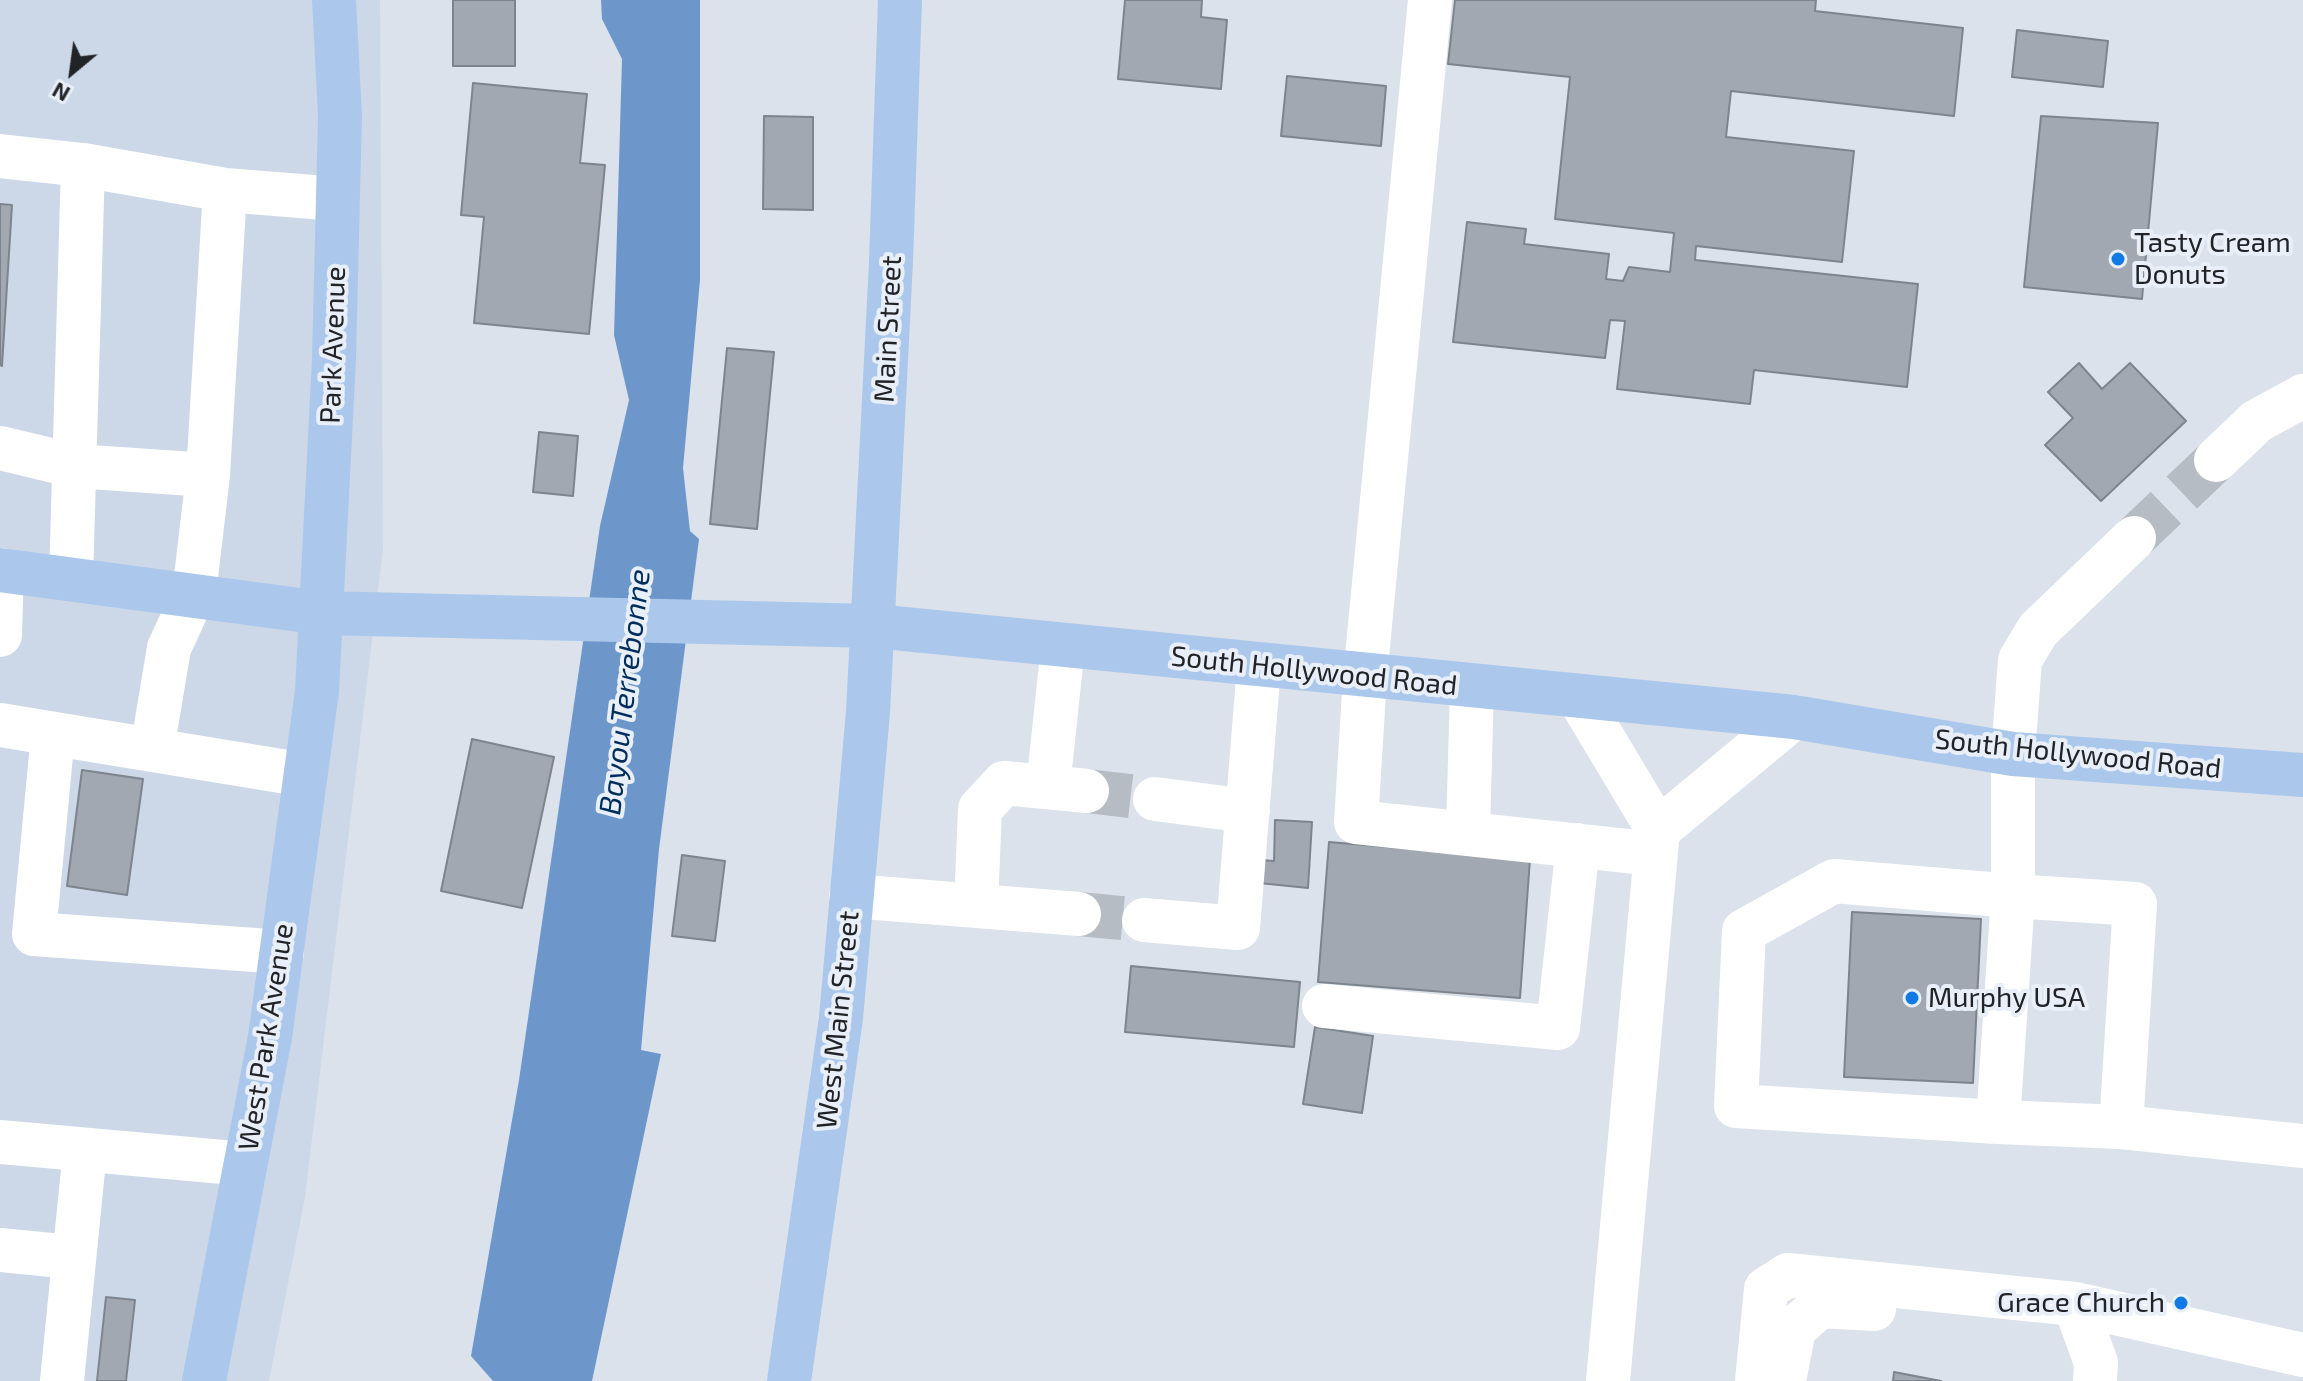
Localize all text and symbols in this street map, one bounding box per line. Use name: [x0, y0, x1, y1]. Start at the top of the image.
north arrow: [32, 32, 112, 112]
text: N: [47, 78, 74, 108]
place label: Tasty Cream Donuts: [2134, 226, 2291, 292]
marker: Tasty Cream Donuts: [2109, 250, 2127, 268]
street label: Main Street: [867, 255, 909, 403]
street label: Park Avenue: [313, 266, 353, 424]
water label: Bayou Terrebonne: [592, 567, 658, 817]
street label: South Hollywood Road: [1169, 639, 1459, 703]
street label: South Hollywood Road: [1933, 722, 2223, 786]
street label: West Main Street: [810, 909, 866, 1131]
street label: West Park Avenue: [231, 921, 301, 1153]
place label: Murphy USA: [1928, 981, 2085, 1015]
marker: Murphy USA: [1903, 989, 1921, 1007]
place label: Grace Church: [1997, 1286, 2165, 1320]
marker: Grace Church: [2172, 1294, 2190, 1312]

